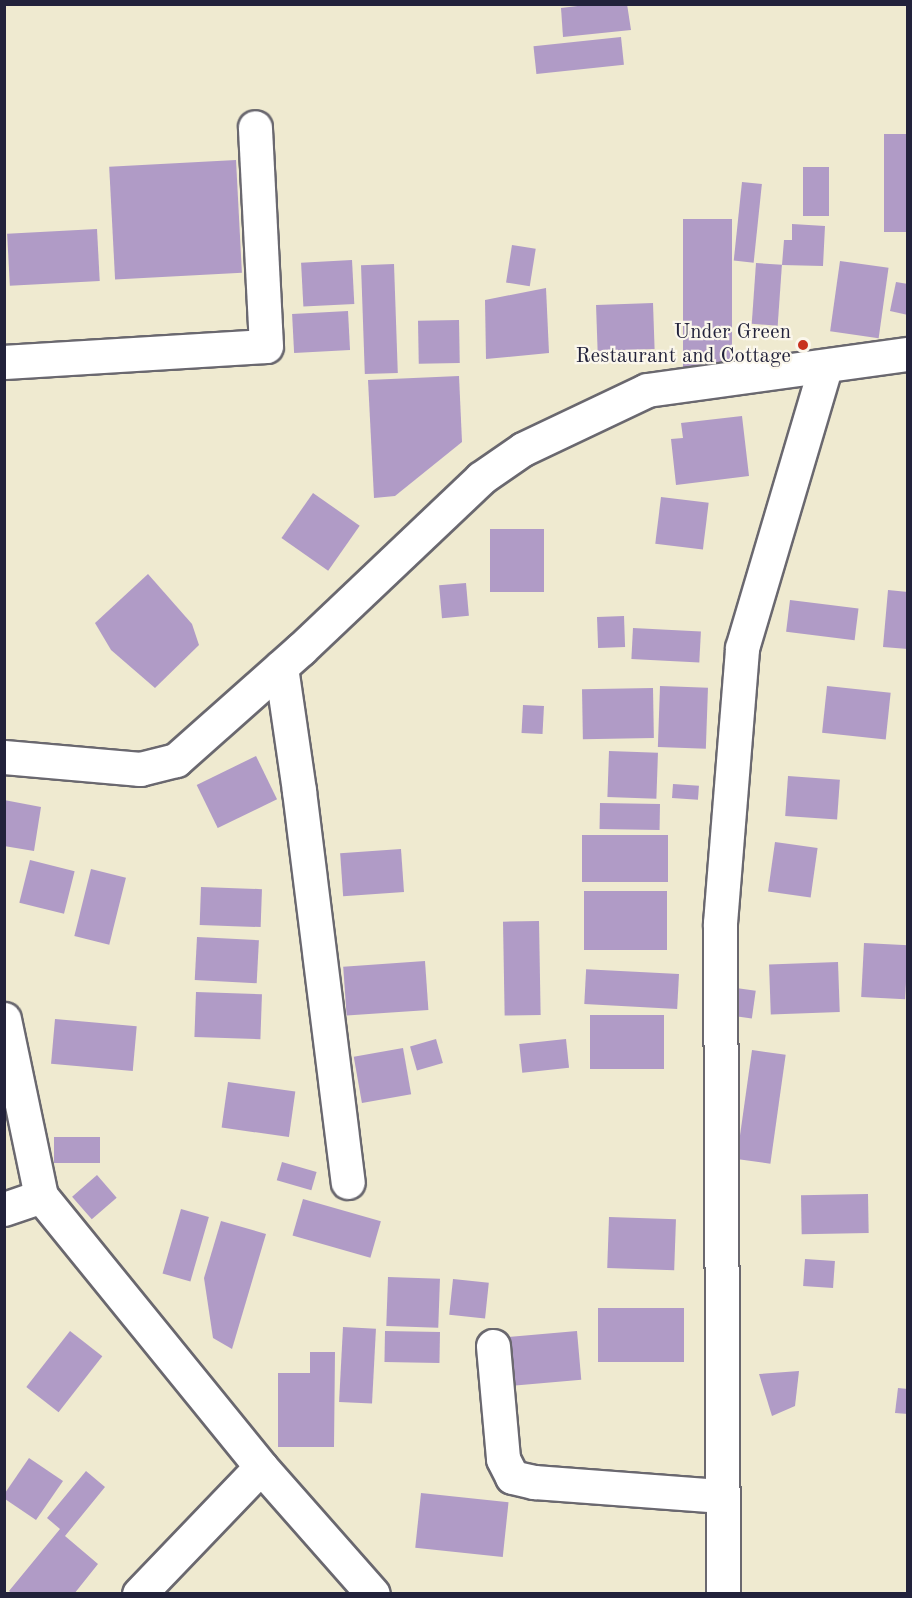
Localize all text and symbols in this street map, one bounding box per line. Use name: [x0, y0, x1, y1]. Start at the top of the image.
place label: Under Green Restaurant and Cottage: [576, 320, 791, 370]
marker: Under Green Restaurant and Cottage: [796, 338, 810, 352]

